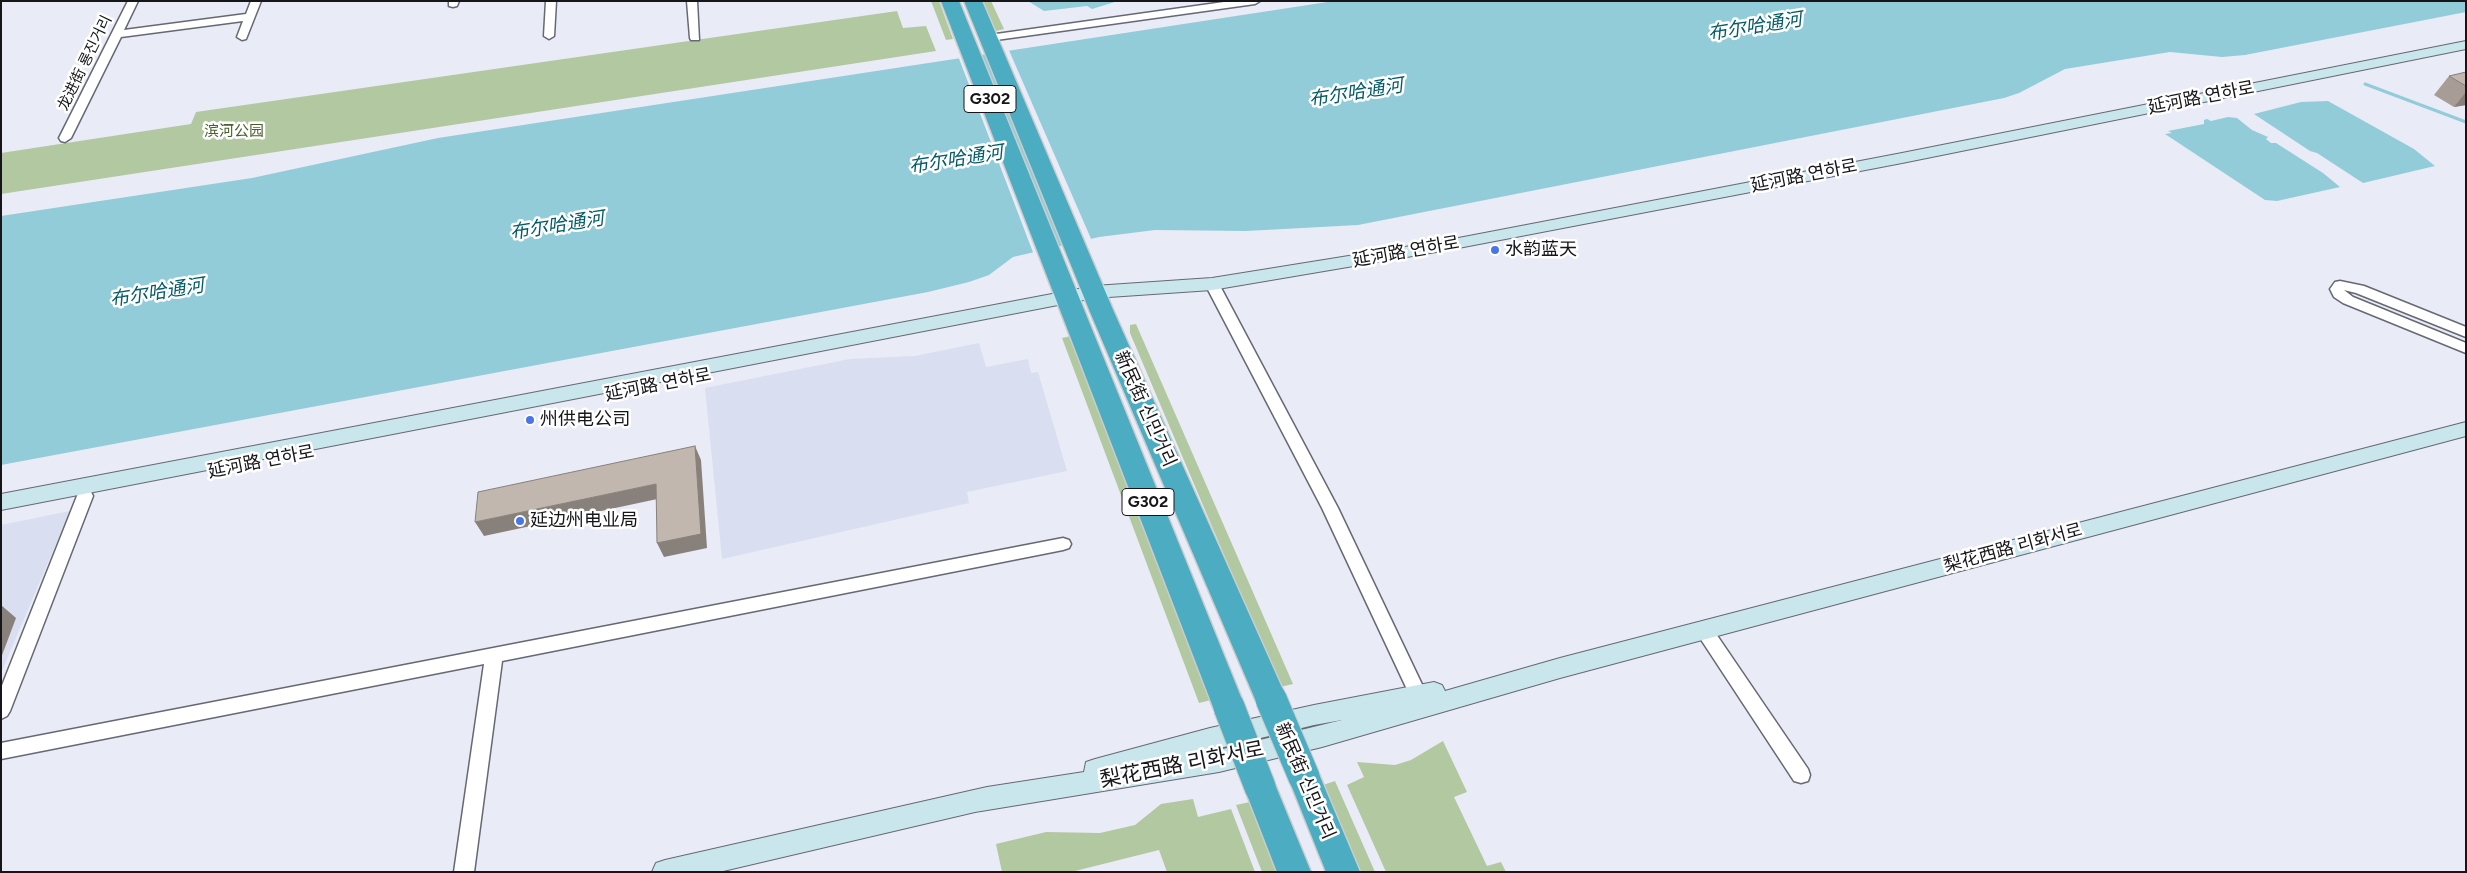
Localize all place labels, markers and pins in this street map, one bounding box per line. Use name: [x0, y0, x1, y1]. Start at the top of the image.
place label: 水韵蓝天: [1505, 239, 1577, 261]
marker: 水韵蓝天: [1489, 244, 1501, 256]
place label: 州供电公司: [540, 409, 630, 431]
marker: 州供电公司: [524, 414, 536, 426]
place label: 延边州电业局: [530, 510, 638, 532]
marker: 延边州电业局: [514, 515, 526, 527]

